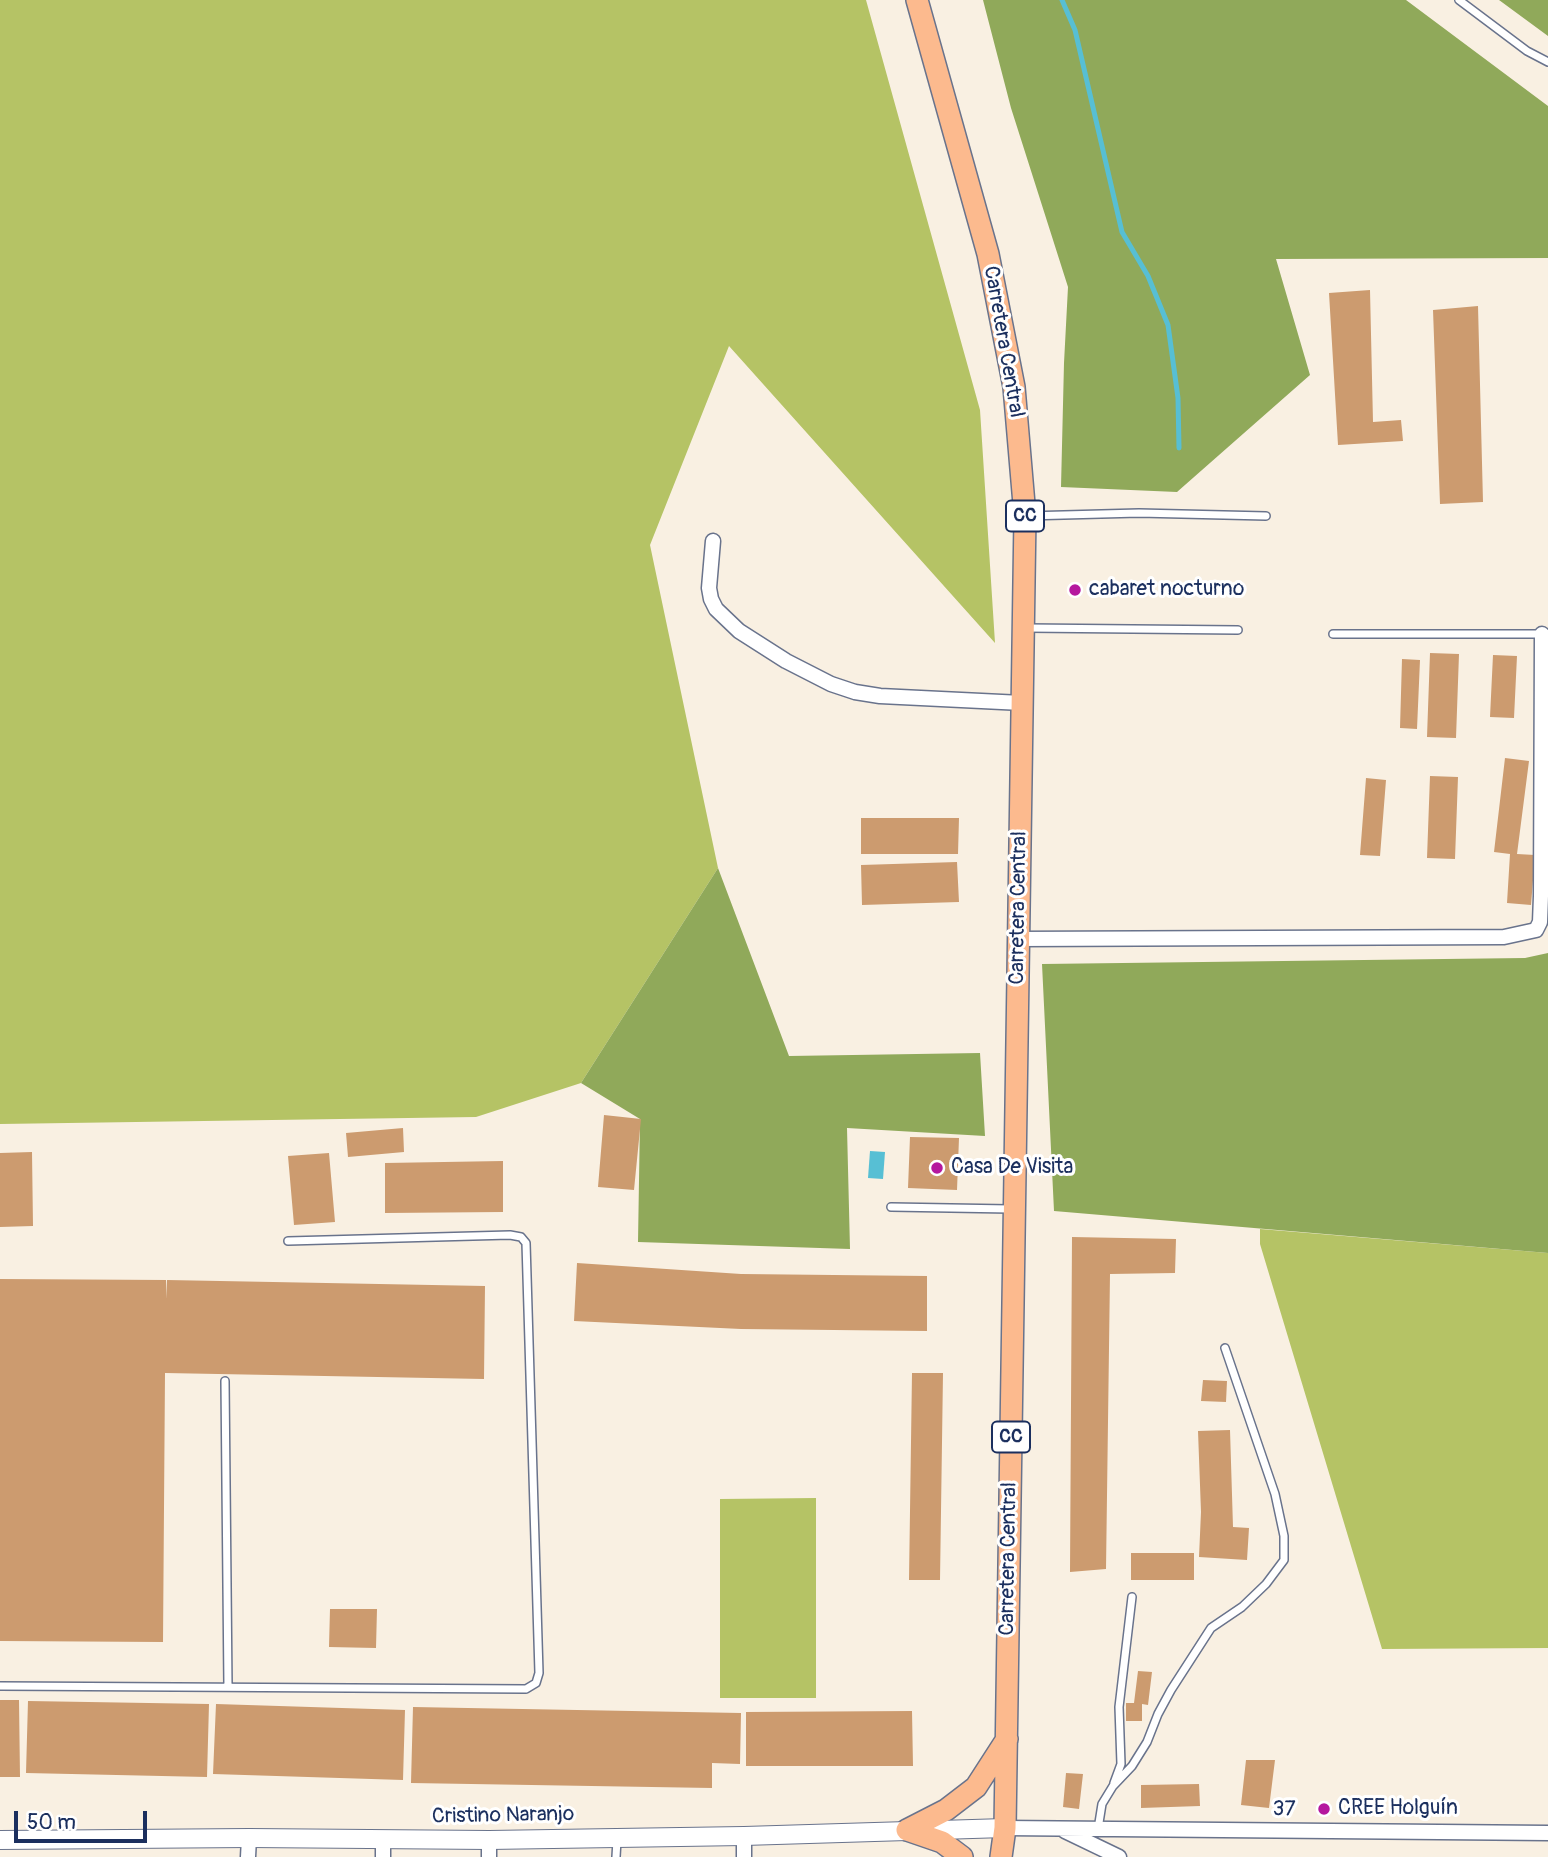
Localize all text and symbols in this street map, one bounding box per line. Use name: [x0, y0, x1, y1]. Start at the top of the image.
street label: Carretera Central: [977, 264, 1029, 420]
road number: CC: [1006, 500, 1044, 531]
place label: cabaret nocturno: [1089, 577, 1244, 603]
marker: cabaret nocturno: [1067, 582, 1083, 598]
street label: Carretera Central: [1005, 831, 1033, 985]
place label: Casa De Visita: [951, 1155, 1073, 1181]
marker: Casa De Visita: [929, 1160, 945, 1176]
road number: CC: [992, 1422, 1030, 1452]
street label: Carretera Central: [995, 1482, 1023, 1636]
place label: CREE Holguín: [1338, 1796, 1458, 1822]
street label: 37: [1272, 1797, 1296, 1823]
scale bar: [18, 1798, 150, 1842]
marker: CREE Holguín: [1316, 1801, 1332, 1817]
street label: Cristino Naranjo: [432, 1802, 574, 1830]
text: 50 m: [27, 1809, 76, 1836]

